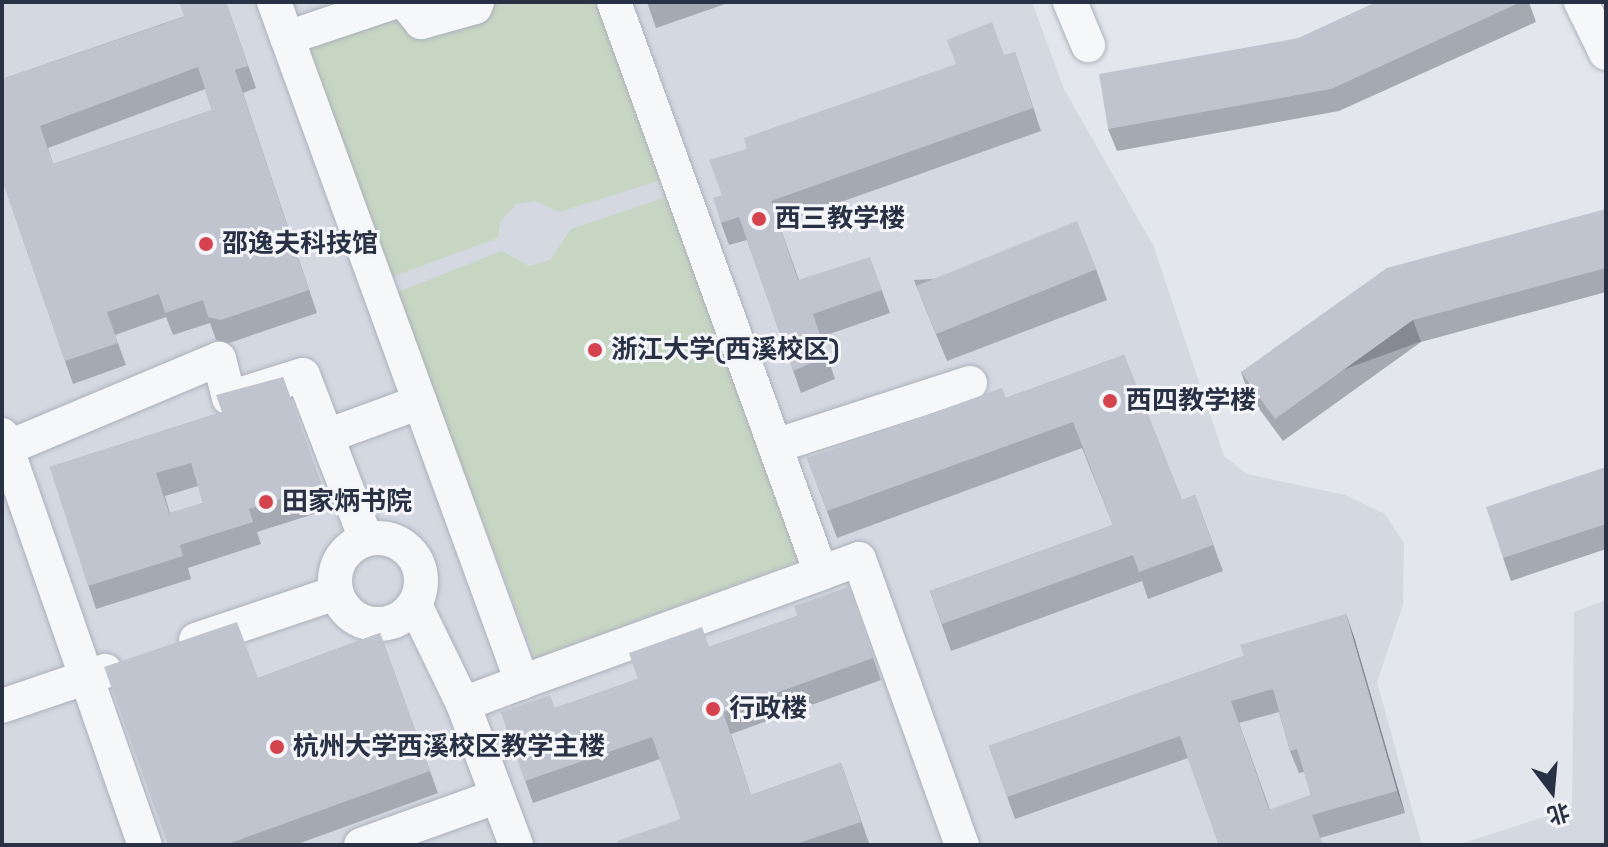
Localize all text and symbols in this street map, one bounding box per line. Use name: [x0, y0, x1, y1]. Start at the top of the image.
place label: 西三教学楼: [775, 203, 905, 235]
marker: 西三教学楼: [750, 210, 768, 228]
place label: 邵逸夫科技馆: [222, 228, 378, 260]
marker: 邵逸夫科技馆: [197, 235, 215, 253]
place label: 浙江大学(西溪校区): [611, 334, 839, 366]
marker: 浙江大学(西溪校区): [586, 341, 604, 359]
place label: 西四教学楼: [1126, 385, 1256, 417]
marker: 西四教学楼: [1101, 392, 1119, 410]
place label: 田家炳书院: [282, 486, 412, 518]
marker: 田家炳书院: [257, 493, 275, 511]
place label: 行政楼: [729, 693, 807, 725]
marker: 行政楼: [704, 700, 722, 718]
place label: 杭州大学西溪校区教学主楼: [293, 731, 605, 763]
marker: 杭州大学西溪校区教学主楼: [268, 738, 286, 756]
north arrow: [1512, 751, 1592, 831]
text: 北: [1544, 798, 1573, 831]

